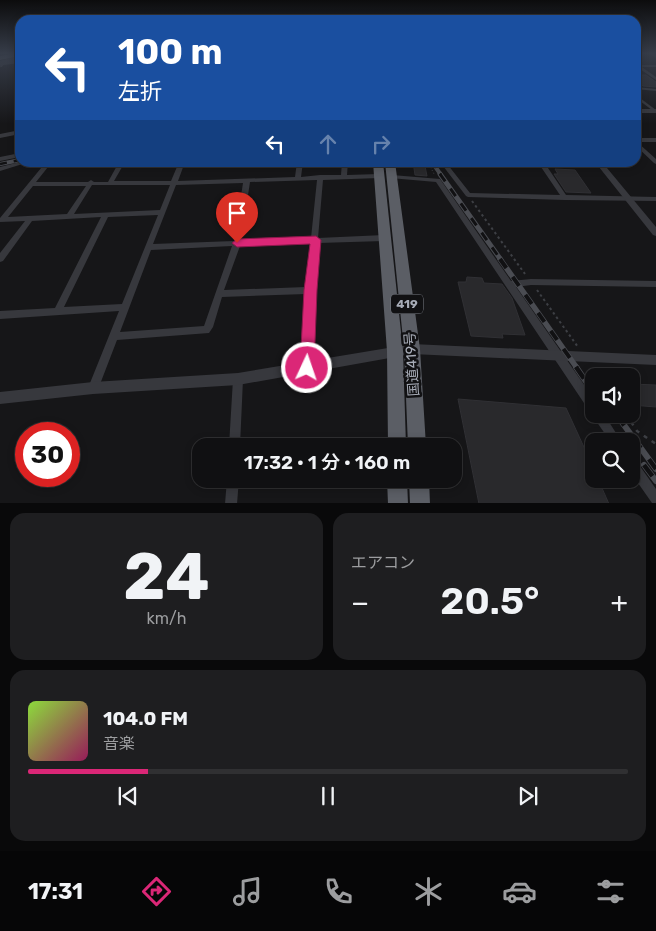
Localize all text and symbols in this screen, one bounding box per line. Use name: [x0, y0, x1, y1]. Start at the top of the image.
text: 100 m: [118, 31, 223, 73]
icon: left: [35, 35, 100, 100]
text: 左折: [118, 78, 162, 105]
icon: left: [261, 130, 289, 158]
icon: ahead: [314, 130, 342, 158]
icon: right: [367, 130, 395, 158]
pin: [216, 192, 258, 243]
icon: arrive: [223, 199, 251, 227]
road number: 419: [391, 294, 423, 314]
street label: 国道419号: [401, 331, 423, 397]
position arrow: [280, 341, 332, 393]
map controls: [585, 368, 640, 488]
button: sound: [585, 368, 640, 423]
speed limit sign: 30: [15, 422, 80, 487]
button: search: [585, 433, 640, 488]
text: 17:32 · 1 分 · 160 m: [244, 451, 410, 474]
text: 24: [123, 538, 210, 615]
text: エアコン: [351, 553, 415, 572]
text: 20.5°: [440, 578, 539, 624]
text: −: [351, 586, 369, 619]
text: +: [611, 586, 628, 619]
text: km/h: [147, 609, 186, 628]
text: 104.0 FM: [103, 707, 188, 730]
text: 音楽: [103, 734, 135, 753]
icon: previous: [114, 782, 142, 810]
icon: pause: [314, 782, 342, 810]
icon: next: [514, 782, 542, 810]
icon: directions: [139, 874, 174, 909]
icon: music: [230, 874, 265, 909]
icon: phone: [321, 874, 356, 909]
icon: climate: [411, 874, 446, 909]
icon: car: [502, 874, 537, 909]
icon: filters: [593, 874, 628, 909]
text: 17:31: [28, 878, 83, 905]

